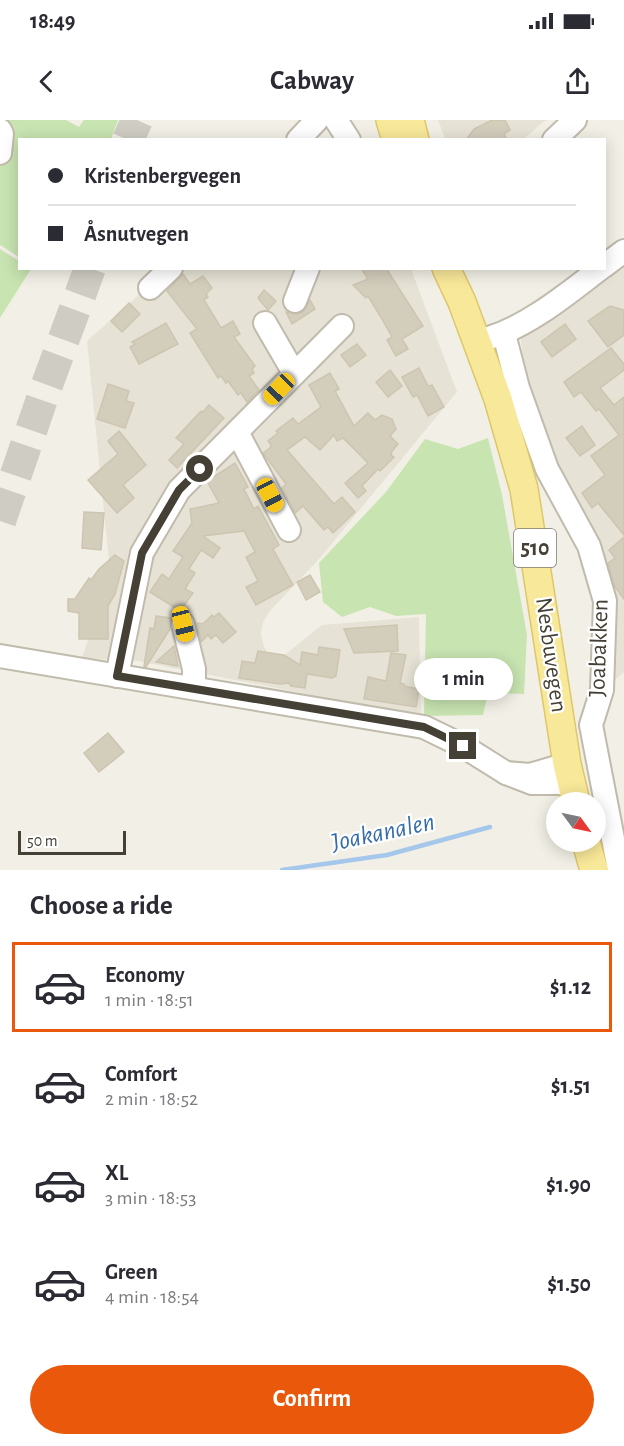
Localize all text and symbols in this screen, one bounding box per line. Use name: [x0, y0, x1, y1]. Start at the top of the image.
text: 18:49: [30, 10, 76, 32]
icon: back: [30, 65, 63, 98]
icon: share: [561, 65, 594, 98]
text: Cabway: [270, 67, 354, 94]
text: Kristenbergvegen: [84, 165, 241, 187]
text: Åsnutvegen: [84, 223, 189, 245]
car: [260, 370, 298, 408]
route start: [186, 455, 213, 482]
car: [254, 475, 286, 515]
road number: 510: [514, 529, 556, 567]
street label: Nesbuvegen: [531, 596, 571, 714]
street label: Joabakken: [585, 599, 613, 697]
car: [170, 604, 196, 644]
callout: 1 min: [414, 659, 512, 701]
text: 1 min: [442, 669, 485, 689]
route end: [449, 732, 476, 759]
north arrow: [546, 792, 606, 852]
map controls: [546, 792, 606, 852]
water label: Joakanalen: [328, 808, 437, 856]
scale bar: [18, 828, 126, 856]
text: 50 m: [27, 833, 58, 849]
text: Choose a ride: [30, 892, 173, 919]
icon: car: [33, 960, 87, 1014]
text: Economy: [105, 964, 185, 986]
text: $1.12: [550, 976, 591, 998]
text: 1 min · 18:51: [105, 990, 194, 1010]
icon: car: [33, 1059, 87, 1113]
text: Comfort: [105, 1063, 177, 1085]
text: $1.51: [551, 1075, 591, 1097]
text: 2 min · 18:52: [105, 1089, 198, 1109]
icon: car: [33, 1158, 87, 1212]
text: XL: [105, 1162, 128, 1184]
text: $1.90: [546, 1174, 591, 1196]
text: 3 min · 18:53: [105, 1188, 196, 1208]
icon: car: [33, 1257, 87, 1311]
text: Green: [105, 1261, 158, 1283]
text: $1.50: [547, 1273, 591, 1295]
text: 4 min · 18:54: [105, 1287, 199, 1307]
button: Confirm: [30, 1365, 594, 1434]

